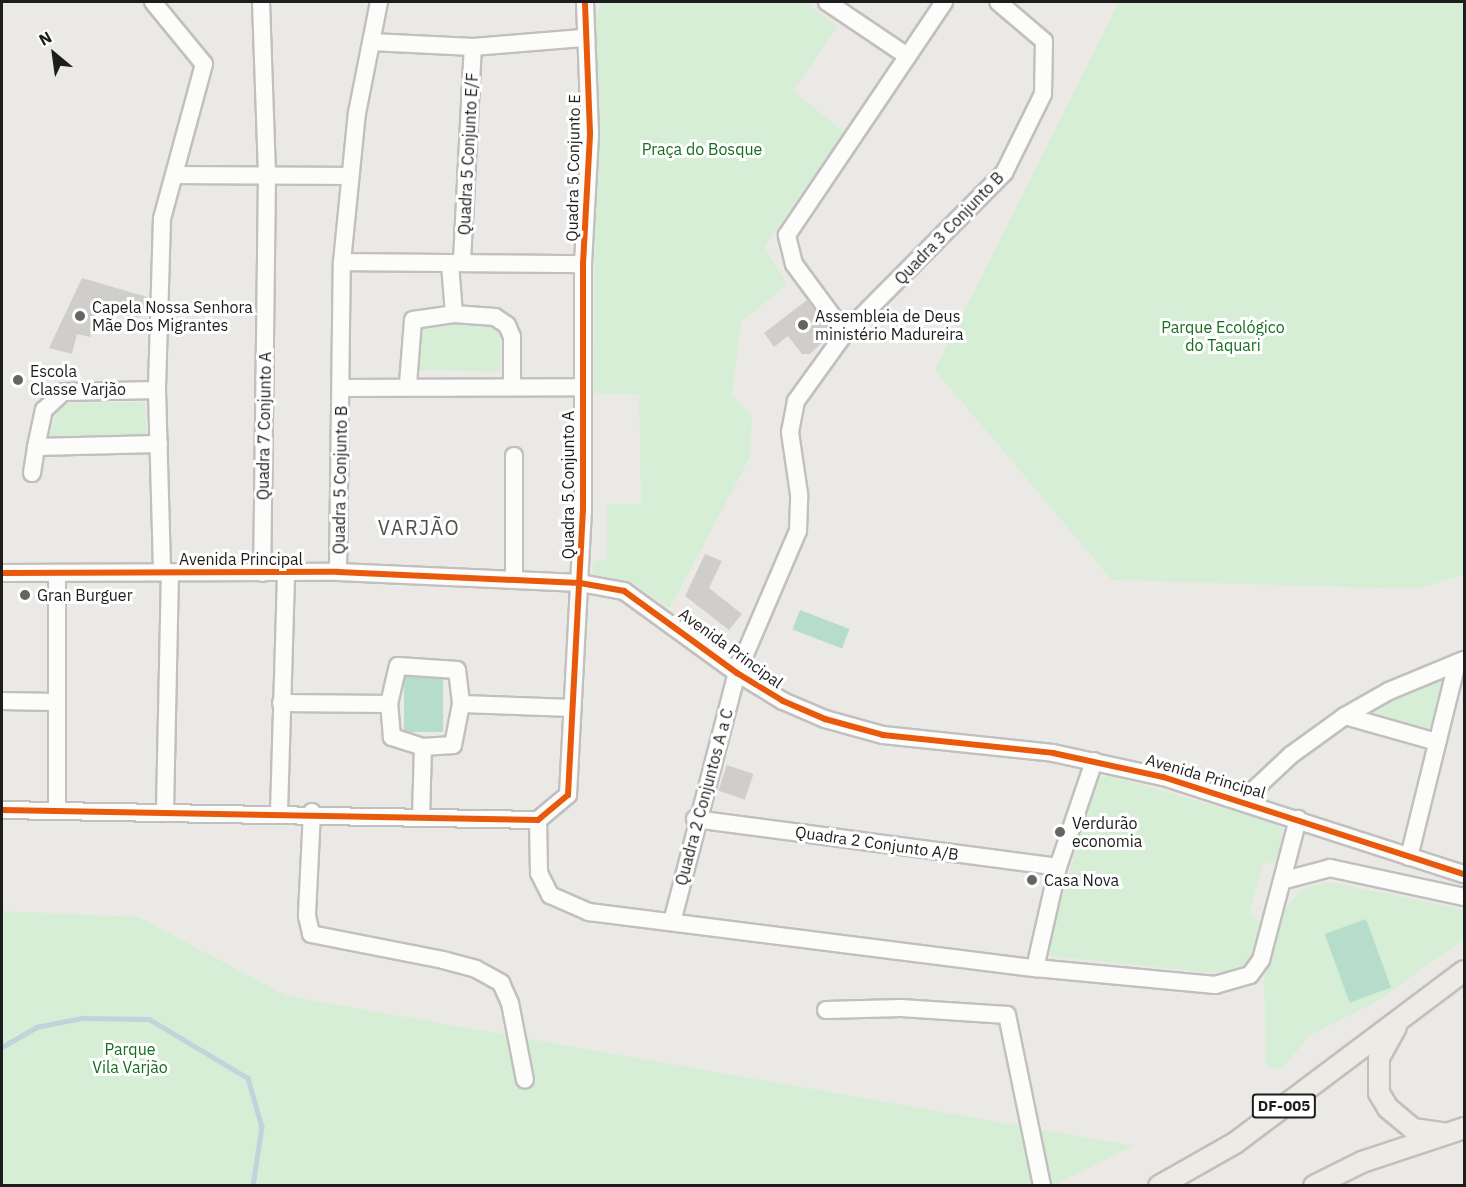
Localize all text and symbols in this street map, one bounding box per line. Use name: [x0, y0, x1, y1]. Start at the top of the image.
north arrow: [24, 24, 84, 84]
text: N: [35, 27, 55, 50]
street label: Quadra 5 Conjunto E/F: [454, 72, 482, 236]
street label: Quadra 5 Conjunto E: [562, 94, 584, 242]
park label: Praça do Bosque: [642, 139, 762, 159]
street label: Quadra 3 Conjunto B: [890, 168, 1008, 288]
place label: Capela Nossa Senhora Mãe Dos Migrantes: [92, 297, 253, 335]
place label: Assembleia de Deus ministério Madureira: [815, 306, 964, 344]
marker: Capela Nossa Senhora Mãe Dos Migrantes: [73, 309, 87, 323]
park label: Parque Ecológico do Taquari: [1161, 317, 1285, 355]
marker: Assembleia de Deus ministério Madureira: [796, 318, 810, 332]
street label: Quadra 7 Conjunto A: [253, 352, 275, 500]
place label: Escola Classe Varjão: [30, 361, 126, 399]
marker: Escola Classe Varjão: [11, 373, 25, 387]
street label: Quadra 5 Conjunto B: [329, 406, 351, 554]
street label: Quadra 5 Conjunto A: [558, 411, 578, 559]
district label: VARJÃO: [378, 515, 460, 539]
street label: Avenida Principal: [179, 549, 303, 569]
place label: Gran Burguer: [37, 585, 133, 605]
marker: Gran Burguer: [18, 588, 32, 602]
street label: Avenida Principal: [675, 604, 787, 692]
street label: Quadra 2 Conjuntos A a C: [671, 706, 737, 888]
street label: Avenida Principal: [1144, 750, 1268, 802]
place label: Verdurão economia: [1072, 813, 1142, 851]
street label: Quadra 2 Conjunto A/B: [794, 822, 960, 864]
marker: Verdurão economia: [1053, 825, 1067, 839]
place label: Casa Nova: [1044, 870, 1119, 890]
marker: Casa Nova: [1025, 873, 1039, 887]
park label: Parque Vila Varjão: [92, 1039, 168, 1077]
road number: DF-005: [1251, 1094, 1317, 1118]

